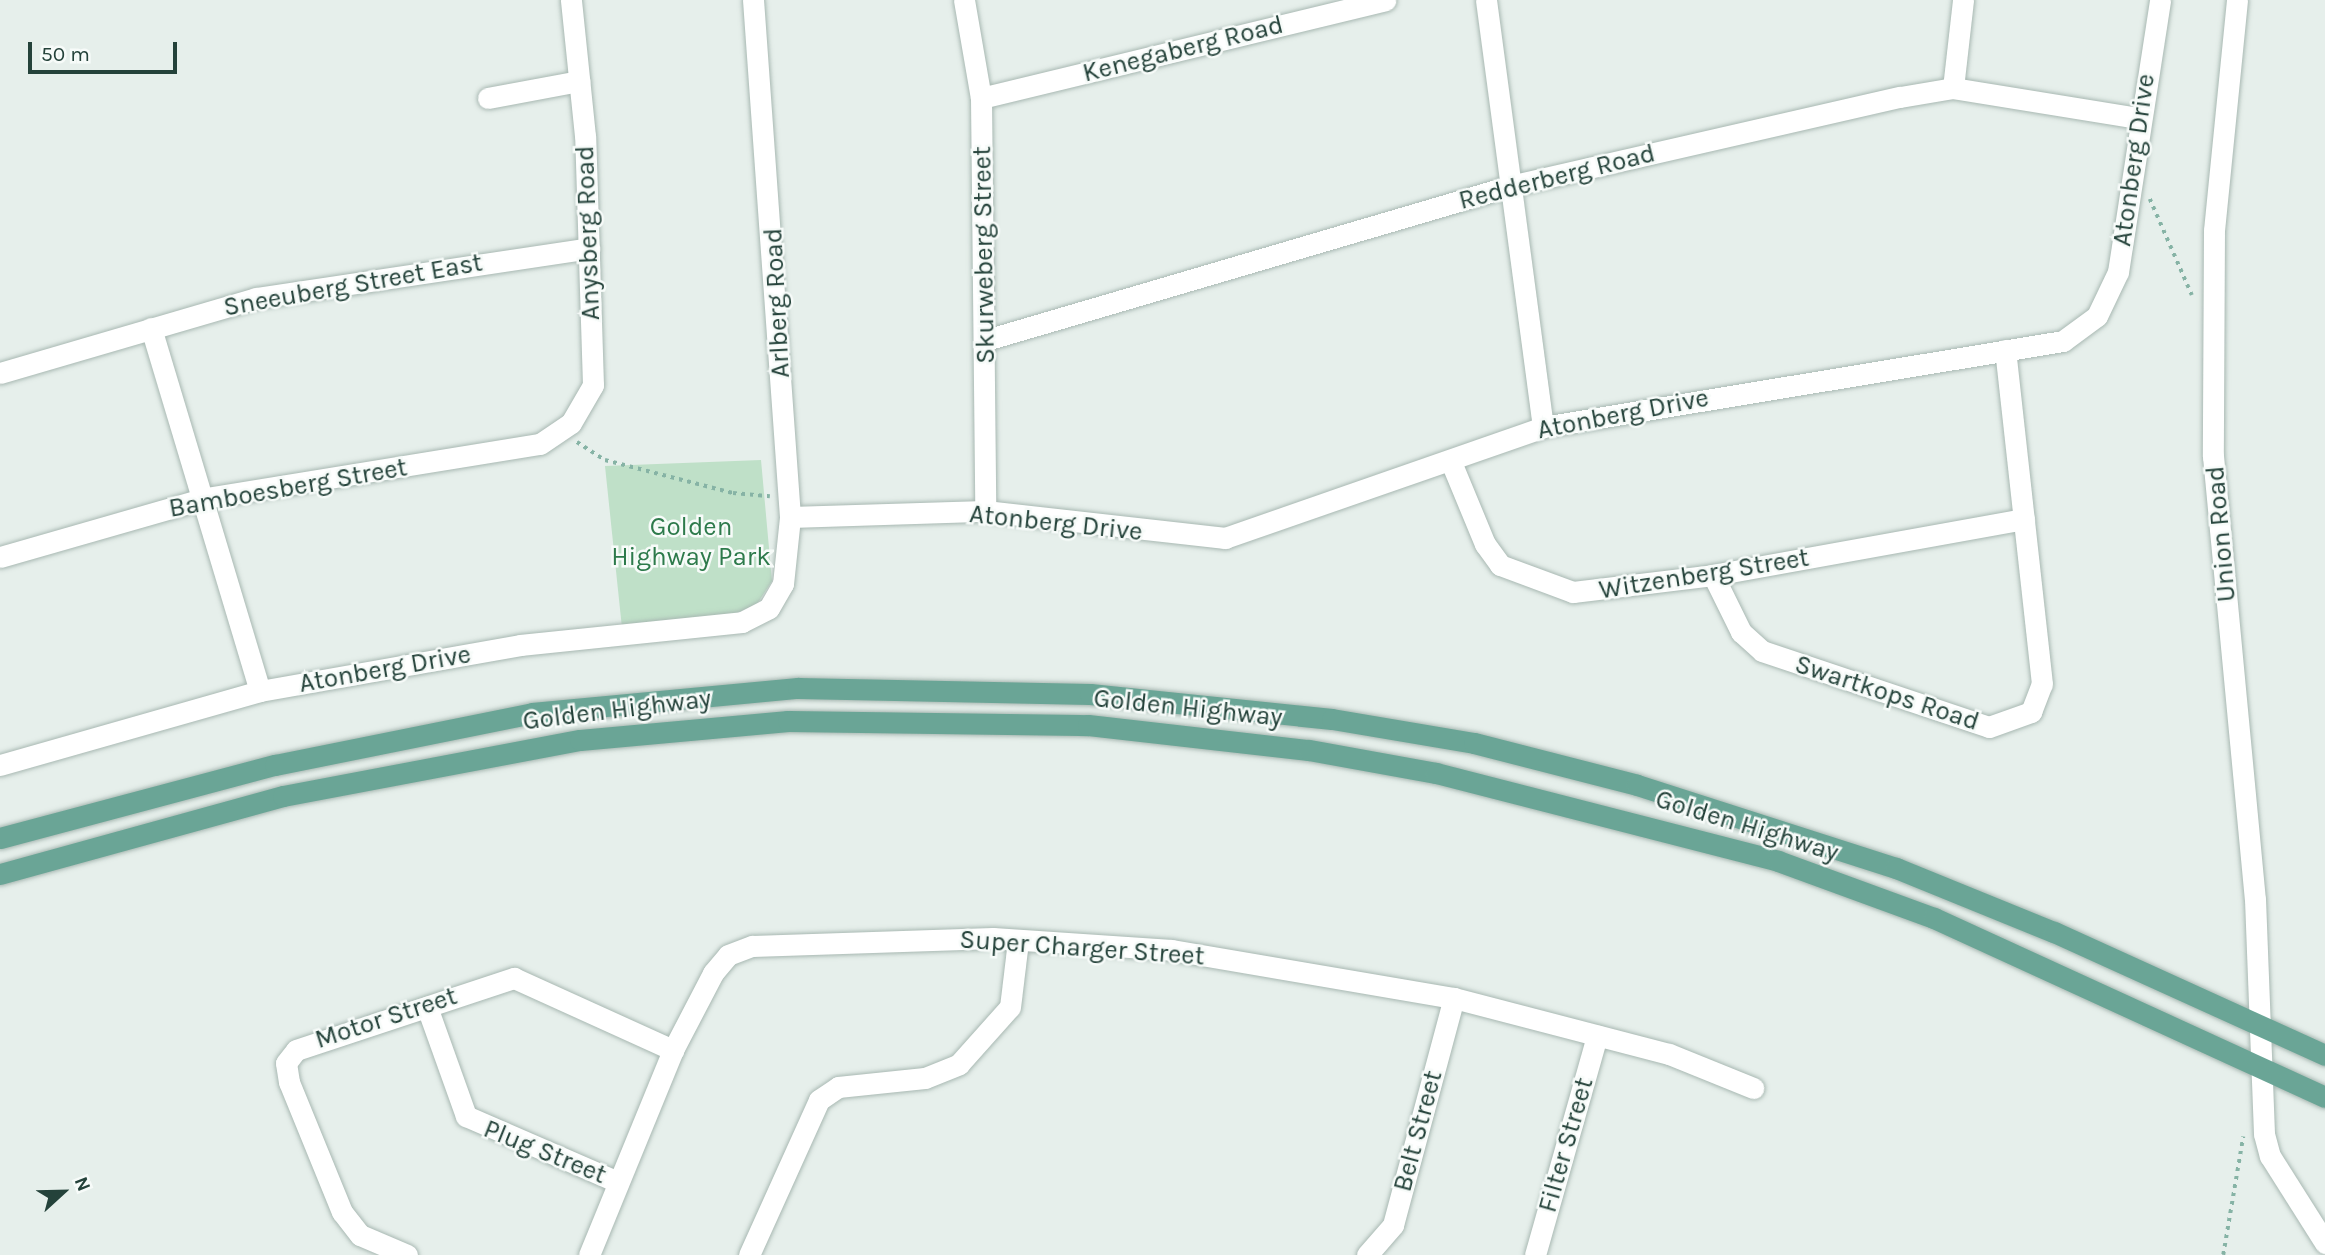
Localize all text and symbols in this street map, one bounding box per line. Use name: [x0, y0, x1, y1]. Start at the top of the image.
street label: Kenegaberg Road: [1079, 9, 1287, 89]
scale bar: [32, 28, 180, 72]
text: 50 m: [41, 42, 90, 66]
street label: Atonberg Drive: [2106, 72, 2162, 248]
street label: Redderberg Road: [1456, 138, 1658, 216]
street label: Anysberg Road: [569, 145, 607, 321]
street label: Skurweberg Street: [967, 146, 1001, 364]
street label: Arlberg Road: [757, 227, 797, 379]
street label: Sneeuberg Street East: [221, 247, 485, 323]
street label: Atonberg Drive: [1535, 382, 1711, 446]
street label: Bamboesberg Street: [166, 452, 410, 524]
street label: Union Road: [2200, 465, 2242, 603]
street label: Atonberg Drive: [968, 498, 1144, 548]
park label: Golden Highway Park: [611, 511, 771, 572]
street label: Witzenberg Street: [1597, 542, 1811, 606]
street label: Atonberg Drive: [297, 639, 473, 699]
street label: Swartkops Road: [1791, 649, 1983, 737]
street label: Golden Highway: [521, 683, 713, 737]
street label: Golden Highway: [1092, 683, 1284, 733]
street label: Golden Highway: [1652, 783, 1842, 869]
street label: Super Charger Street: [958, 924, 1206, 972]
street label: Motor Street: [311, 980, 461, 1056]
street label: Belt Street: [1387, 1067, 1449, 1195]
street label: Filter Street: [1532, 1074, 1600, 1216]
street label: Plug Street: [479, 1113, 611, 1191]
north arrow: [28, 1157, 98, 1227]
text: N: [70, 1174, 95, 1195]

